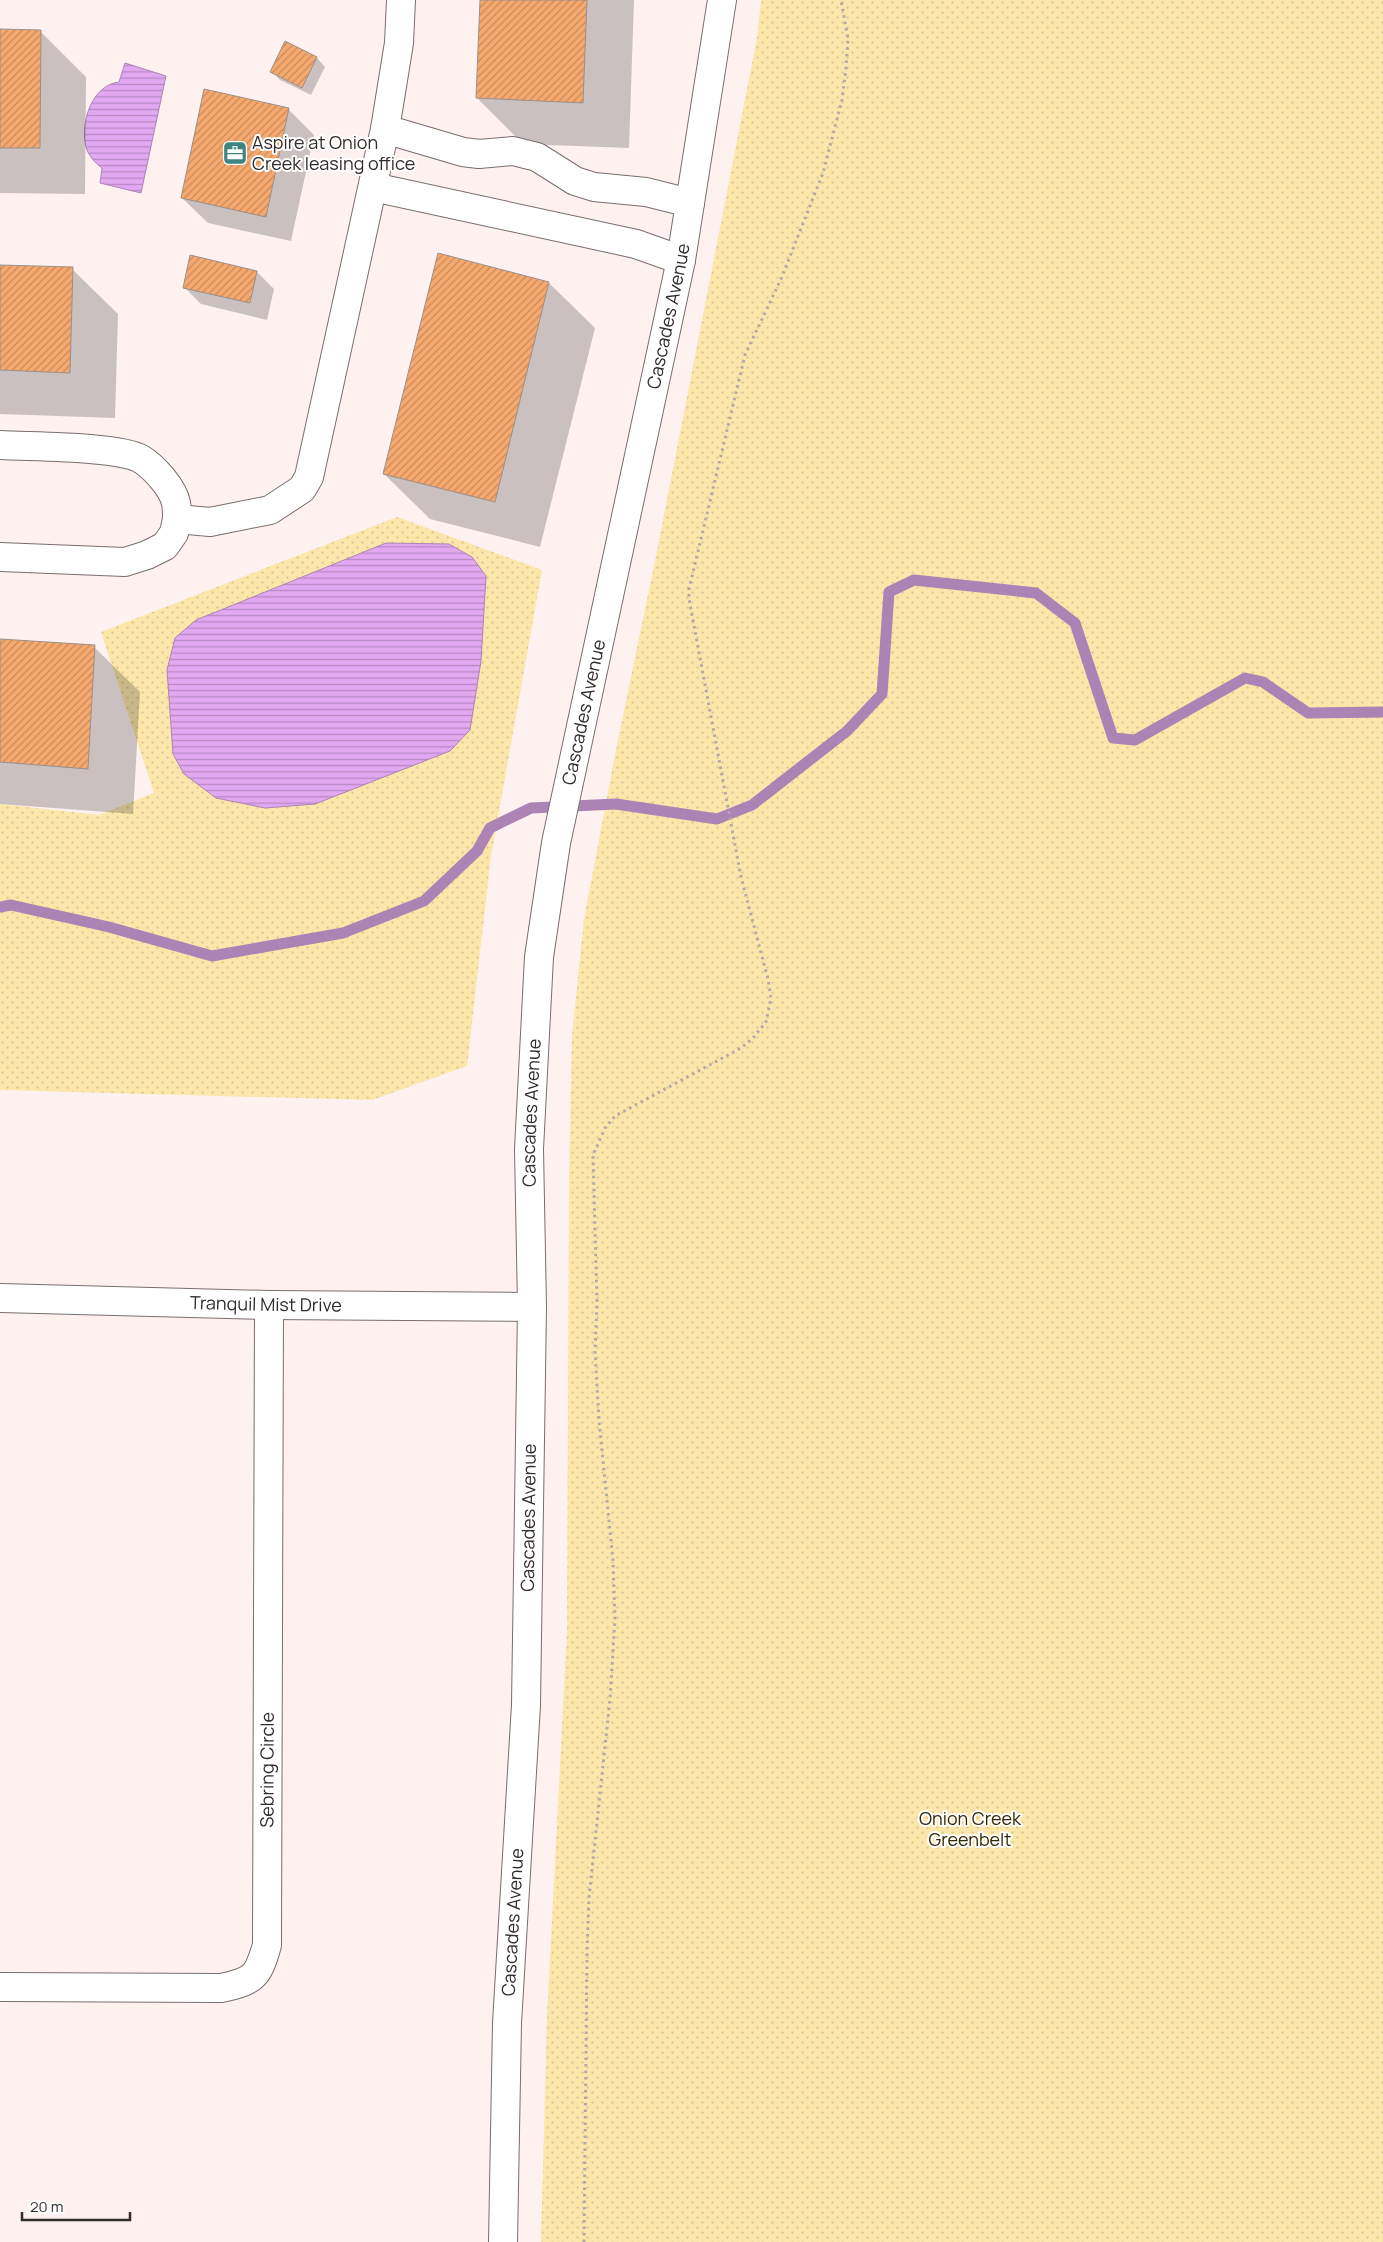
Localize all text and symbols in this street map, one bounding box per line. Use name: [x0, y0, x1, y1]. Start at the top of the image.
place label: Aspire at Onion Creek leasing office: [252, 130, 415, 175]
office icon: Aspire at Onion Creek leasing office: [222, 140, 248, 166]
street label: Cascades Avenue: [641, 242, 694, 391]
street label: Cascades Avenue: [556, 637, 610, 787]
street label: Cascades Avenue: [516, 1038, 546, 1187]
street label: Tranquil Mist Drive: [190, 1290, 342, 1317]
street label: Cascades Avenue: [515, 1443, 541, 1592]
street label: Sebring Circle: [254, 1712, 279, 1828]
park label: Onion Creek Greenbelt: [919, 1806, 1022, 1851]
street label: Cascades Avenue: [496, 1847, 528, 1997]
scale bar: [22, 2190, 130, 2222]
text: 20 m: [30, 2196, 63, 2217]

